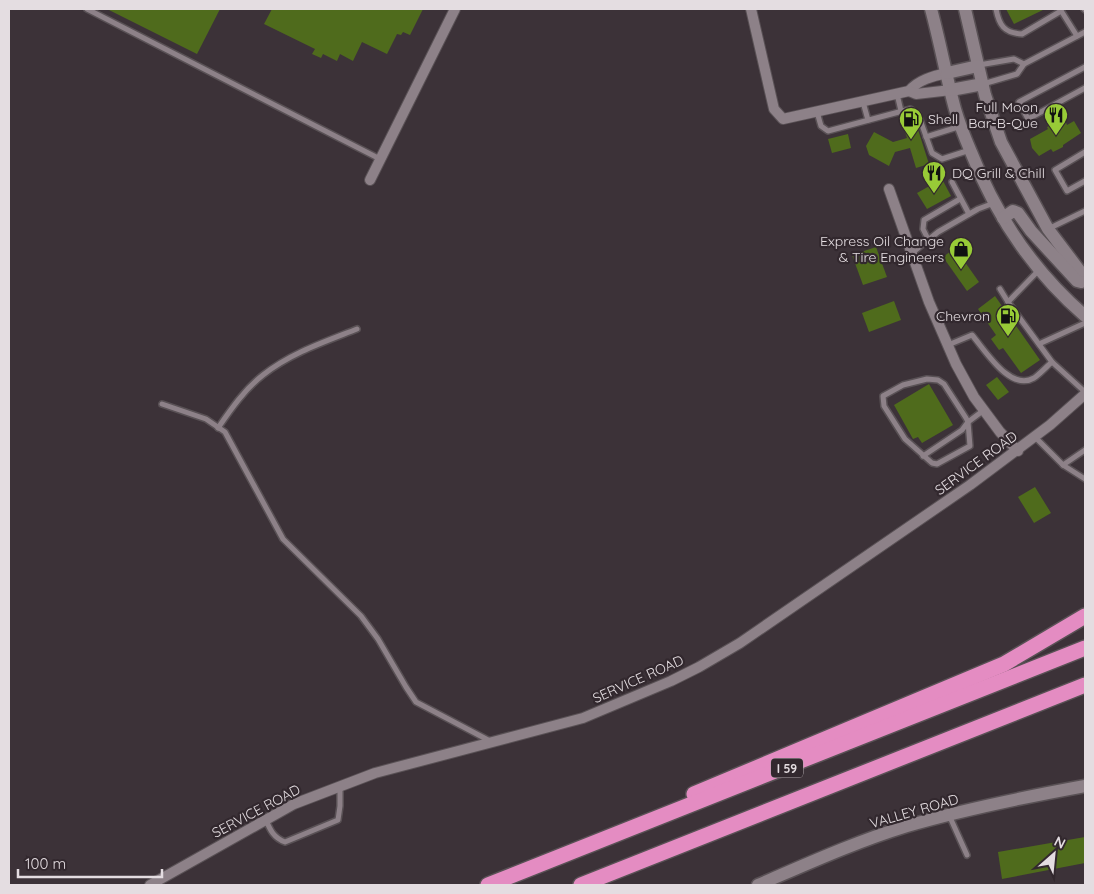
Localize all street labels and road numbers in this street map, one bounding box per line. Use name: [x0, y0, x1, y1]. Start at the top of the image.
street label: SERVICE ROAD: [931, 427, 1021, 499]
street label: SERVICE ROAD: [590, 651, 686, 707]
road number: I 59: [771, 758, 803, 778]
street label: SERVICE ROAD: [209, 780, 303, 842]
street label: VALLEY ROAD: [868, 790, 960, 832]

